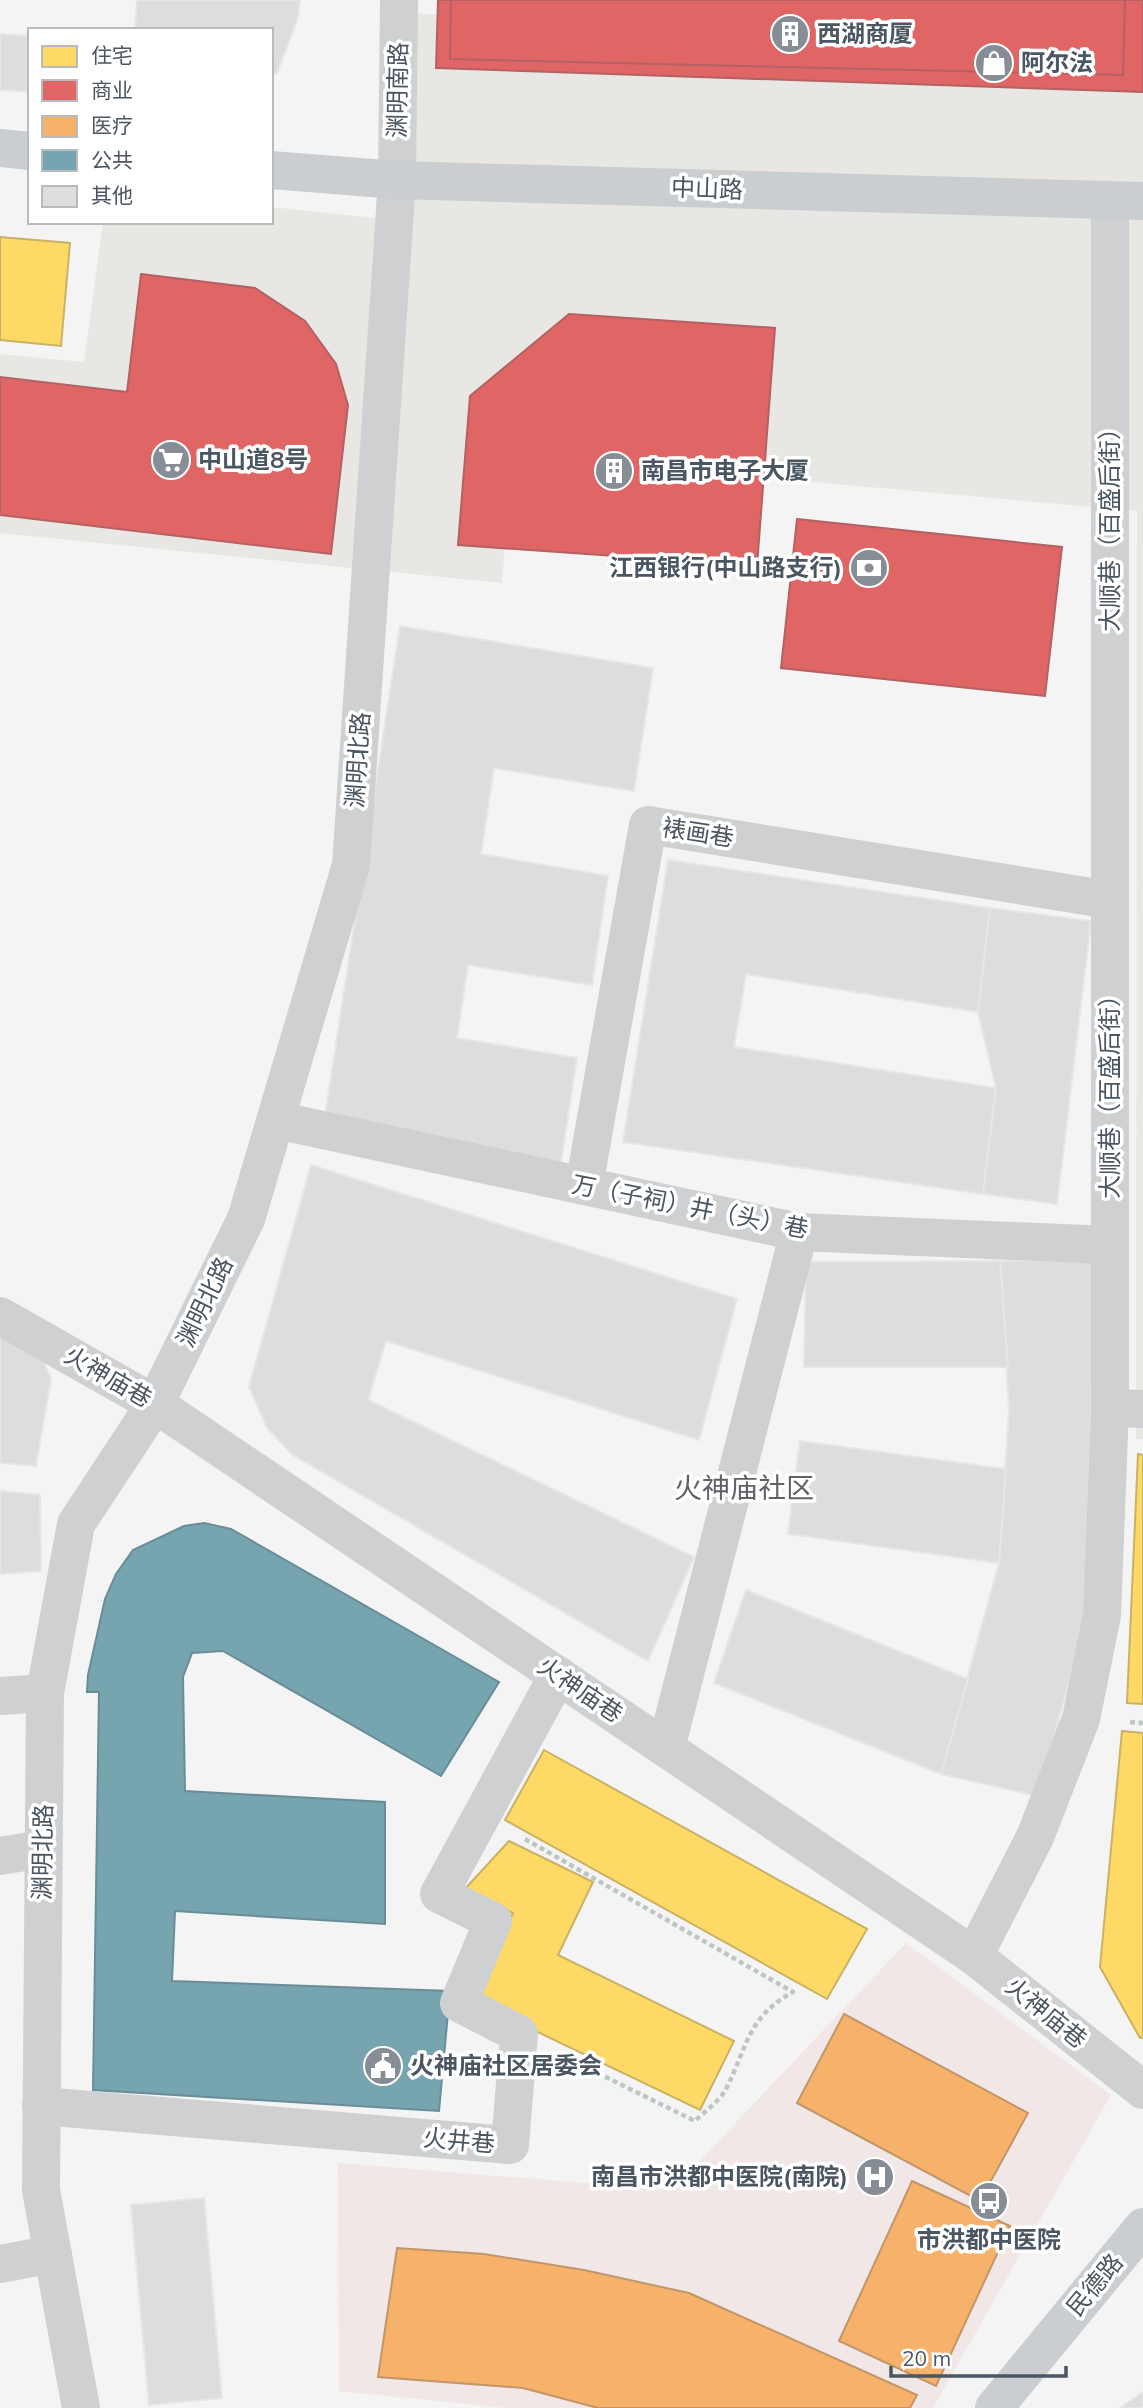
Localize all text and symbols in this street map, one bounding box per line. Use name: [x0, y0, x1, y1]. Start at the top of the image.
building icon: 西湖商厦: [769, 13, 811, 55]
place label: 西湖商厦: [817, 18, 913, 48]
legend: [28, 28, 273, 224]
text: 住宅: [91, 42, 133, 68]
street label: 渊明南路: [381, 42, 413, 138]
shop icon: 阿尔法: [973, 42, 1015, 84]
place label: 阿尔法: [1021, 47, 1093, 77]
text: 商业: [91, 77, 133, 103]
text: 医疗: [91, 112, 133, 138]
text: 公共: [91, 147, 133, 173]
street label: 中山路: [671, 172, 744, 204]
text: 其他: [91, 182, 133, 208]
street label: 大顺巷（百盛后街）: [1094, 416, 1124, 632]
supermarket icon: 中山道8号: [150, 439, 192, 481]
place label: 中山道8号: [198, 444, 308, 474]
building icon: 南昌市电子大厦: [593, 450, 635, 492]
place label: 南昌市电子大厦: [641, 455, 809, 485]
bank icon: 江西银行(中山路支行): [848, 547, 890, 589]
place label: 江西银行(中山路支行): [609, 552, 842, 582]
street label: 渊明北路: [339, 711, 375, 809]
street label: 裱画巷: [660, 812, 736, 852]
street label: 大顺巷（百盛后街）: [1094, 983, 1124, 1199]
street label: 万（子祠）井（头）巷: [570, 1168, 811, 1244]
street label: 渊明北路: [170, 1252, 239, 1351]
street label: 火神庙巷: [59, 1339, 158, 1413]
district label: 火神庙社区: [674, 1470, 814, 1505]
street label: 火神庙巷: [532, 1650, 629, 1728]
street label: 渊明北路: [26, 1804, 58, 1900]
street label: 火神庙巷: [1000, 1970, 1093, 2054]
public building icon: 火神庙社区居委会: [362, 2045, 404, 2087]
place label: 火神庙社区居委会: [410, 2050, 602, 2080]
street label: 火井巷: [422, 2122, 496, 2158]
hospital icon: 南昌市洪都中医院(南院): [854, 2156, 896, 2198]
place label: 南昌市洪都中医院(南院): [591, 2161, 848, 2191]
bus stop icon: 市洪都中医院: [968, 2180, 1010, 2222]
place label: 市洪都中医院: [917, 2224, 1061, 2254]
street label: 民德路: [1060, 2247, 1129, 2322]
scale bar: [891, 2334, 1066, 2378]
text: 20 m: [902, 2345, 951, 2371]

